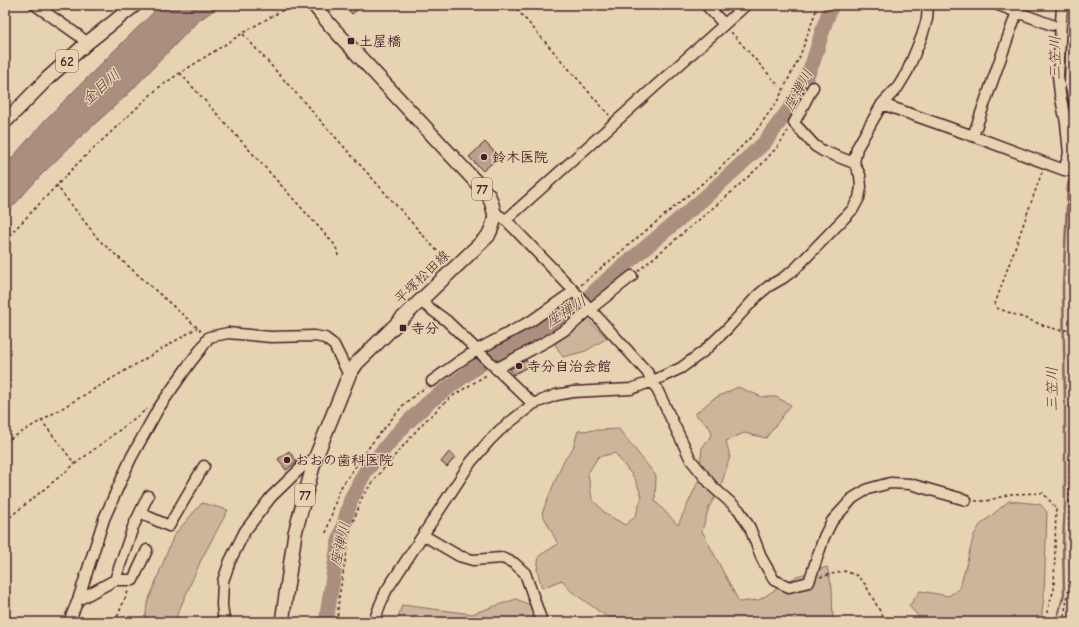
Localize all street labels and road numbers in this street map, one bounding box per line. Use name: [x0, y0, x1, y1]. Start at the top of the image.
road number: 62: [56, 50, 78, 72]
road number: 77: [472, 178, 492, 200]
street label: 平塚松田線: [391, 247, 453, 307]
road number: 77: [295, 484, 315, 506]

